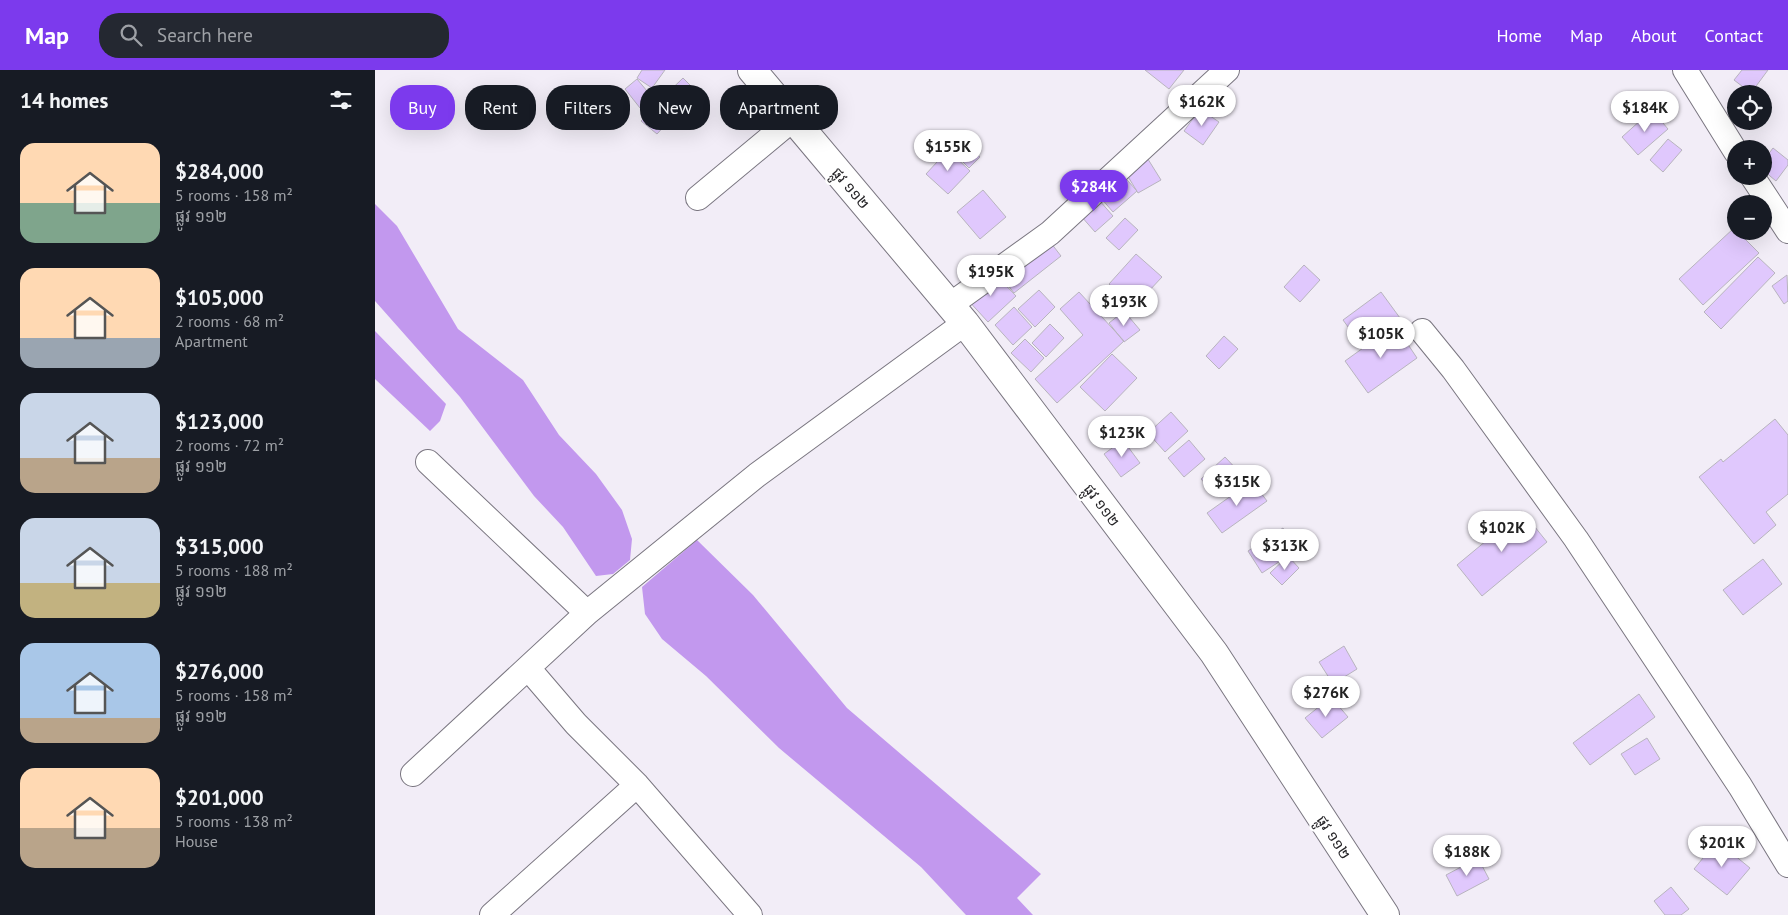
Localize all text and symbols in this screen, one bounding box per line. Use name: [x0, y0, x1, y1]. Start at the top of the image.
search box: [99, 13, 449, 58]
text: Map: [25, 20, 69, 51]
icon: search: [117, 21, 145, 49]
text: Search here: [157, 23, 253, 47]
text: Home: [1496, 24, 1542, 47]
text: Map: [1570, 24, 1603, 47]
text: About: [1631, 24, 1677, 47]
text: Contact: [1705, 24, 1763, 47]
chip: Buy: [390, 85, 455, 130]
chip: Rent: [465, 85, 536, 130]
chip: Filters: [546, 85, 630, 130]
chip: New: [640, 85, 710, 130]
chip: Apartment: [720, 85, 838, 130]
pin: $162K: [1167, 85, 1237, 127]
map controls: [1727, 85, 1772, 240]
button: locate: [1727, 85, 1772, 130]
icon: filters: [327, 86, 355, 114]
text: 14 homes: [20, 87, 108, 114]
pin: $184K: [1610, 90, 1680, 133]
text: $162K: [1179, 91, 1225, 111]
text: $184K: [1622, 97, 1668, 117]
pin: $155K: [913, 129, 983, 172]
text: $155K: [925, 136, 971, 156]
button: +: [1727, 140, 1772, 185]
text: $284,000: [175, 158, 264, 185]
icon: home: [60, 163, 120, 223]
street label: ផ្លូវ ១១២: [825, 163, 874, 216]
pin: $284K: [1059, 170, 1129, 212]
text: $284K: [1071, 176, 1117, 196]
text: 5 rooms · 158 m²: [175, 185, 293, 205]
button: −: [1727, 195, 1772, 240]
text: ផ្លូវ ១១២: [175, 206, 227, 226]
pin: $195K: [956, 254, 1026, 297]
text: $195K: [968, 261, 1014, 281]
text: $105,000: [175, 284, 264, 311]
pin: $193K: [1089, 284, 1159, 327]
icon: home: [60, 288, 120, 348]
text: $193K: [1101, 291, 1147, 311]
text: 2 rooms · 68 m²: [175, 311, 284, 331]
pin: $105K: [1346, 316, 1416, 359]
text: $105K: [1358, 323, 1404, 343]
text: Apartment: [175, 331, 248, 351]
text: $123,000: [175, 408, 264, 435]
icon: home: [60, 413, 120, 473]
pin: $123K: [1087, 416, 1157, 458]
text: $123K: [1099, 422, 1145, 442]
text: 2 rooms · 72 m²: [175, 435, 284, 455]
text: ផ្លូវ ១១២: [175, 456, 227, 476]
pin: $315K: [1202, 464, 1272, 507]
text: $315K: [1214, 471, 1260, 491]
street label: ផ្លូវ ១១២: [1076, 480, 1124, 533]
pin: $102K: [1467, 510, 1537, 553]
text: $102K: [1479, 517, 1525, 537]
pin: $313K: [1250, 528, 1320, 571]
text: $315,000: [175, 533, 264, 560]
text: $313K: [1262, 535, 1308, 555]
icon: home: [60, 538, 120, 598]
text: 5 rooms · 188 m²: [175, 560, 293, 580]
text: ផ្លូវ ១១២: [175, 581, 227, 601]
text: $276,000: [175, 658, 264, 685]
icon: home: [60, 663, 120, 723]
pin: $276K: [1291, 676, 1361, 718]
text: $276K: [1303, 682, 1349, 702]
text: 5 rooms · 158 m²: [175, 685, 293, 705]
text: ផ្លូវ ១១២: [175, 706, 227, 726]
text: $201,000: [175, 784, 264, 811]
icon: home: [60, 788, 120, 848]
text: 5 rooms · 138 m²: [175, 811, 293, 831]
street label: ផ្លូវ ១១២: [1309, 811, 1355, 865]
pin: $201K: [1687, 826, 1757, 868]
text: House: [175, 831, 218, 851]
text: $201K: [1699, 832, 1745, 852]
pin: $188K: [1432, 834, 1502, 877]
text: $188K: [1444, 841, 1490, 861]

